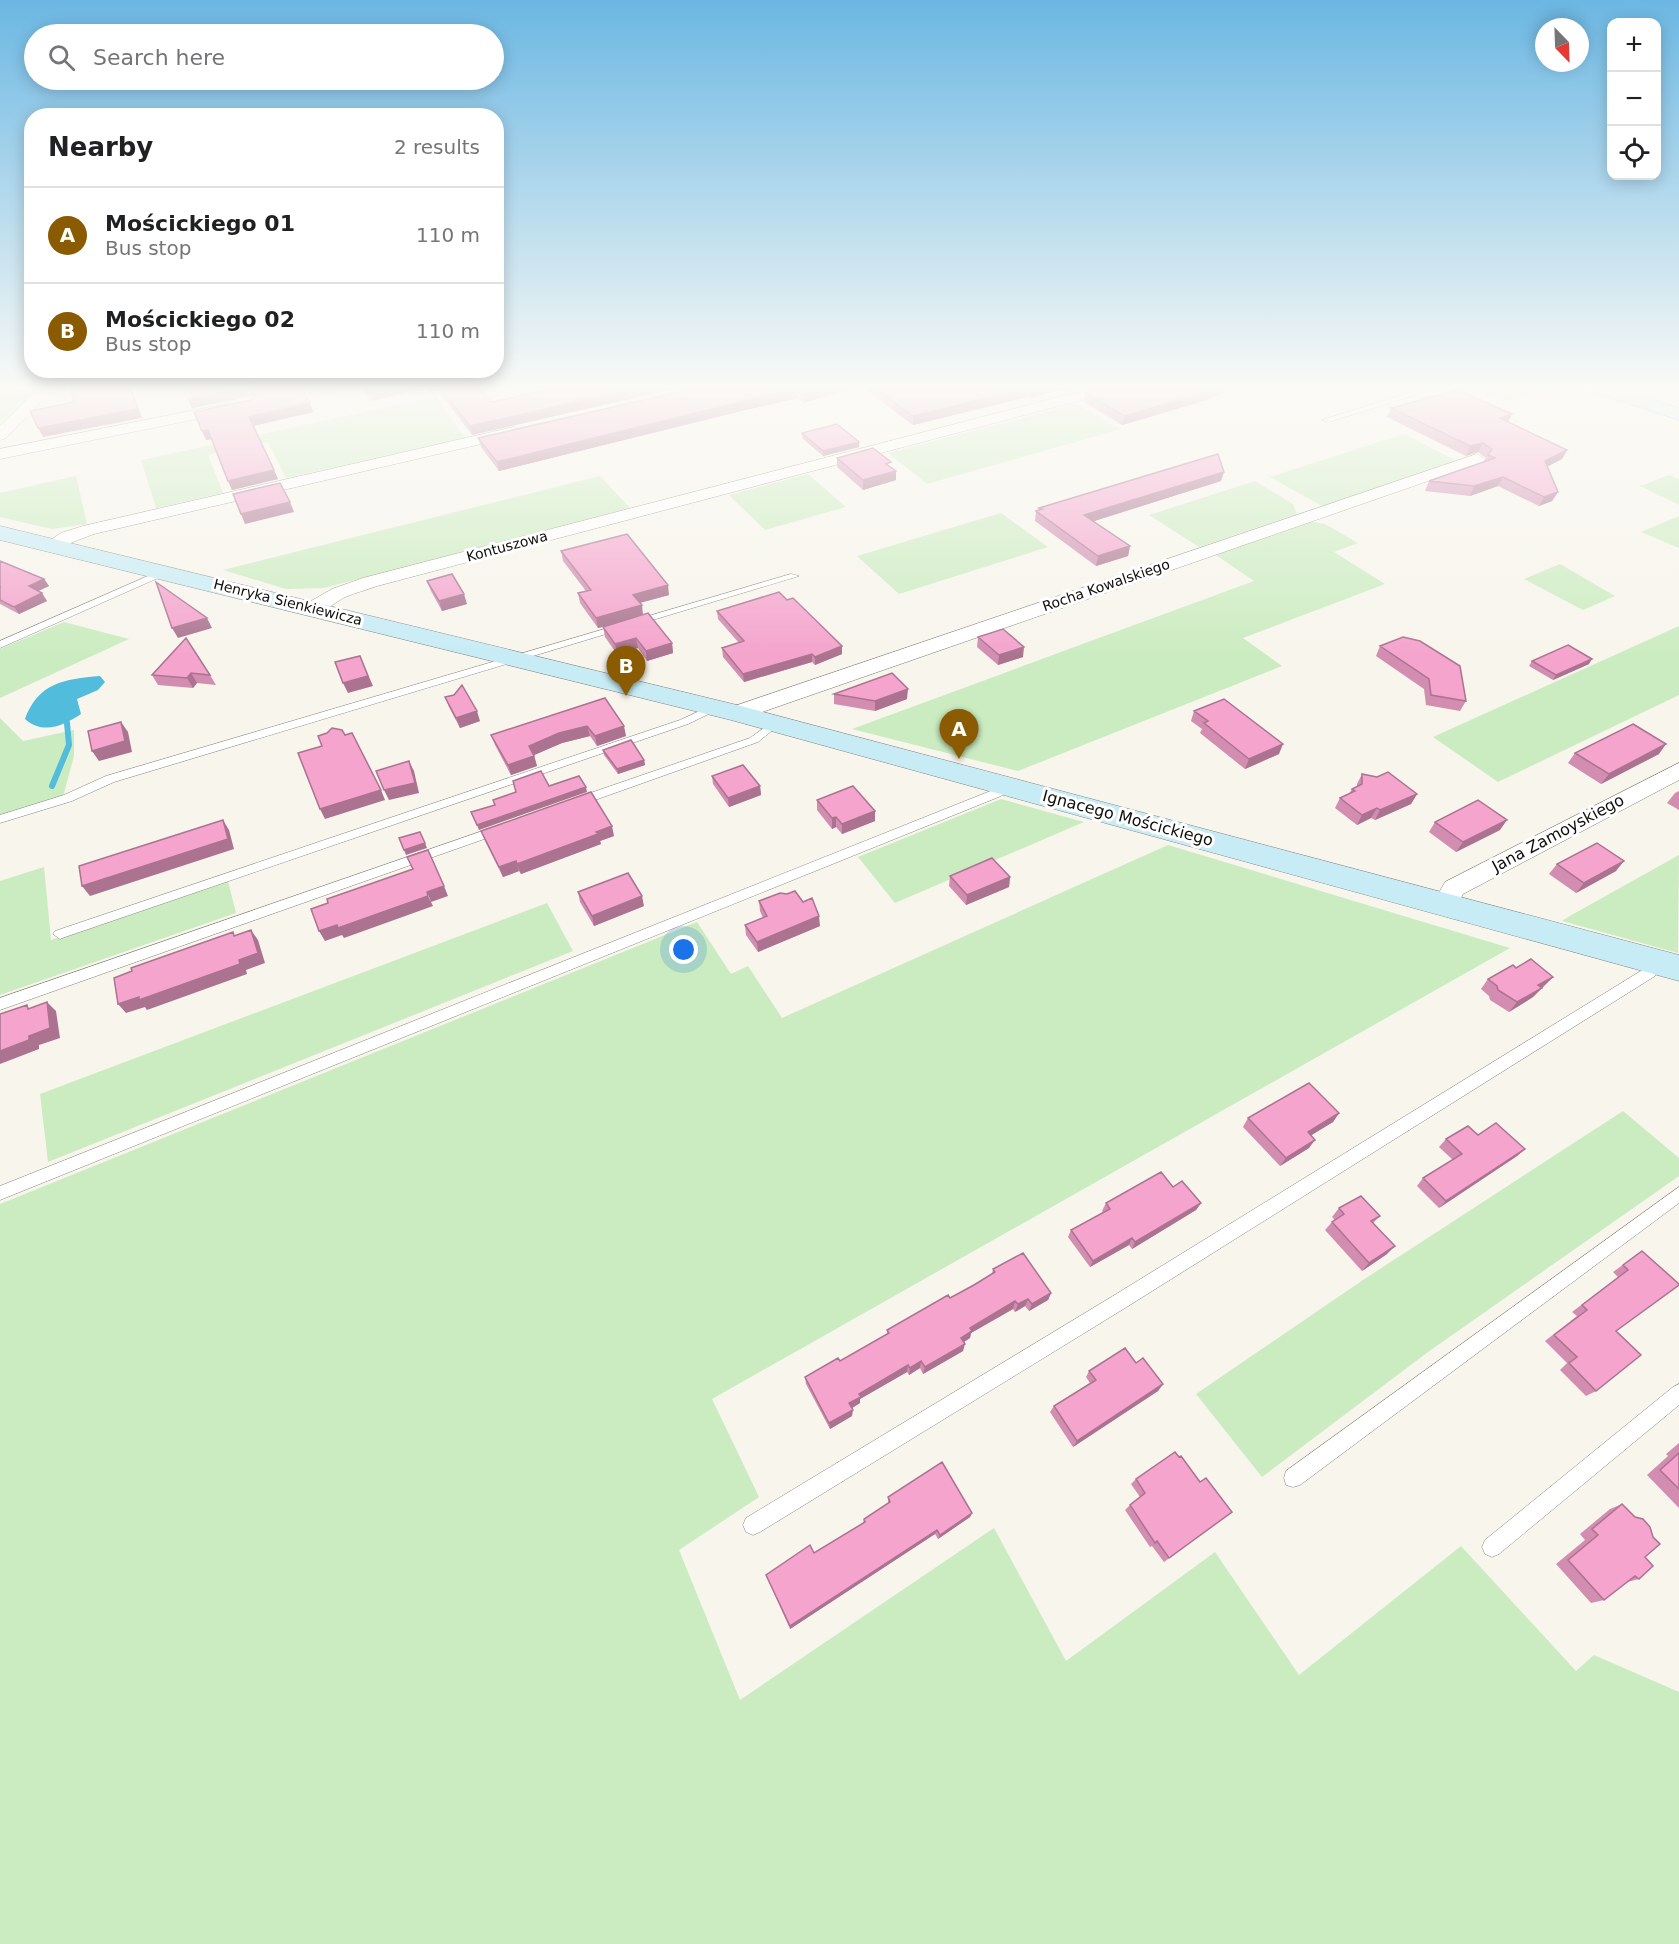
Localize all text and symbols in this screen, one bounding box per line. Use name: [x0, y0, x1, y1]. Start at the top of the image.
north arrow: [1535, 18, 1589, 72]
map controls: [1607, 18, 1661, 180]
button: +: [1607, 18, 1661, 72]
search box: [24, 24, 504, 90]
icon: search: [45, 41, 78, 74]
text: Search here: [93, 45, 225, 70]
button: −: [1607, 72, 1661, 126]
button: locate: [1607, 126, 1661, 180]
text: Nearby: [48, 132, 153, 162]
text: 2 results: [394, 135, 480, 159]
text: Mościckiego 01: [105, 211, 295, 236]
text: A: [60, 223, 75, 247]
text: 110 m: [416, 223, 480, 247]
text: Bus stop: [105, 236, 191, 260]
text: Mościckiego 02: [105, 307, 295, 332]
text: B: [60, 319, 75, 343]
text: 110 m: [416, 319, 480, 343]
text: Bus stop: [105, 332, 191, 356]
street label: Kontuszowa: [465, 527, 549, 565]
street label: Rocha Kowalskiego: [1040, 556, 1172, 614]
street label: Henryka Sienkiewicza: [212, 576, 364, 628]
pin: B: [606, 646, 646, 696]
pin: A: [940, 710, 978, 759]
street label: Ignacego Mościckiego: [1041, 786, 1215, 850]
street label: Jana Zamoyskiego: [1488, 790, 1627, 876]
your location: [669, 935, 698, 964]

